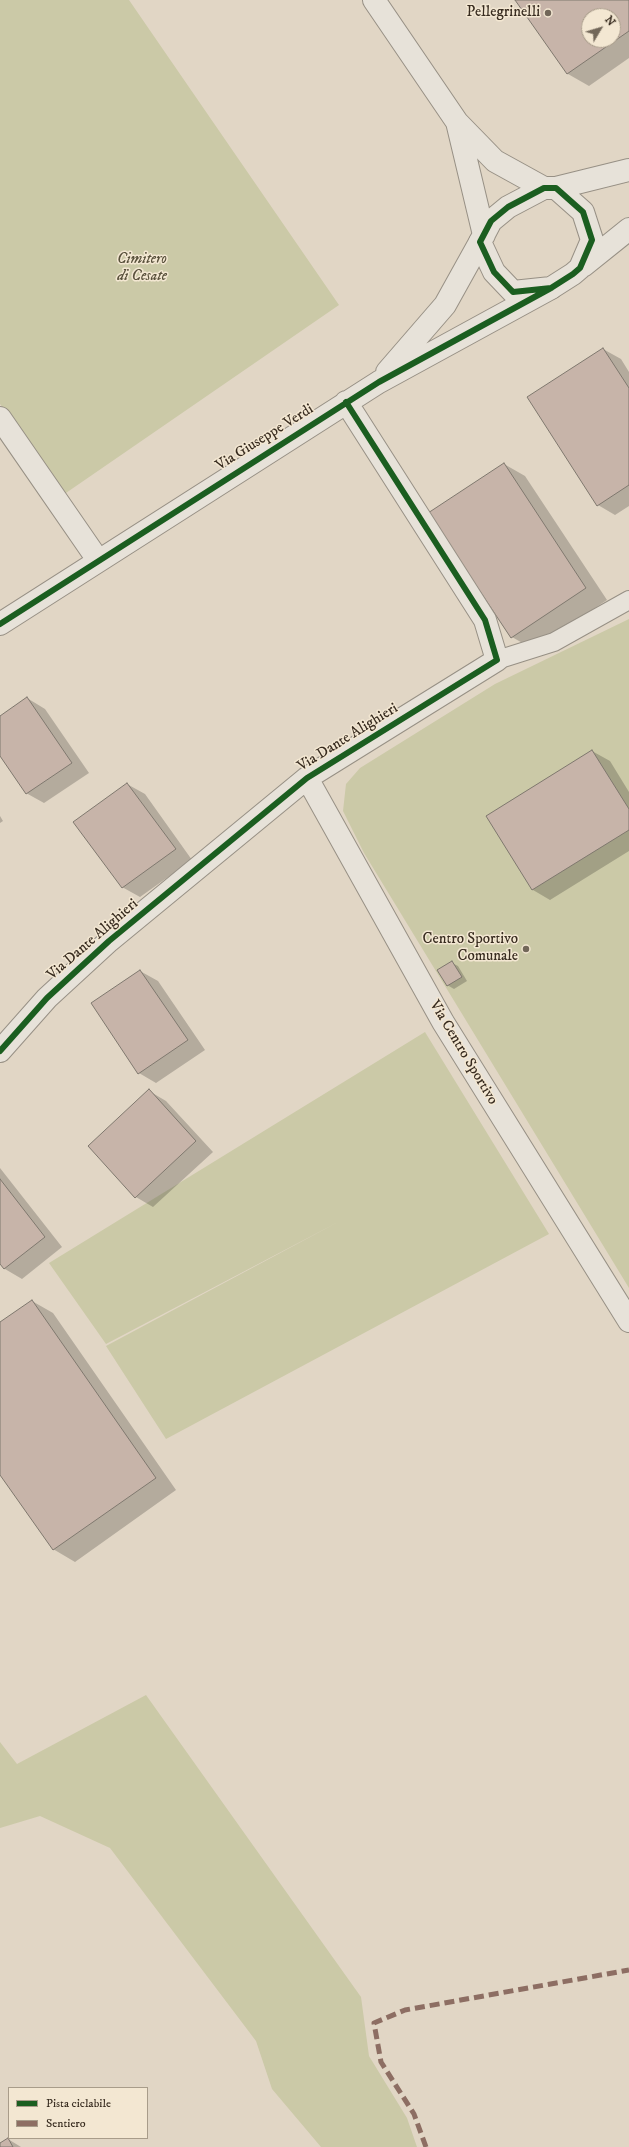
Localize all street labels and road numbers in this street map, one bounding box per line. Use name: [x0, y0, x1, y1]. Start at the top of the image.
street label: Via Giuseppe Verdi: [213, 401, 317, 475]
street label: Via Dante Alighieri: [294, 700, 402, 776]
street label: Via Dante Alighieri: [44, 895, 142, 985]
street label: Via Centro Sportivo: [425, 998, 501, 1108]

